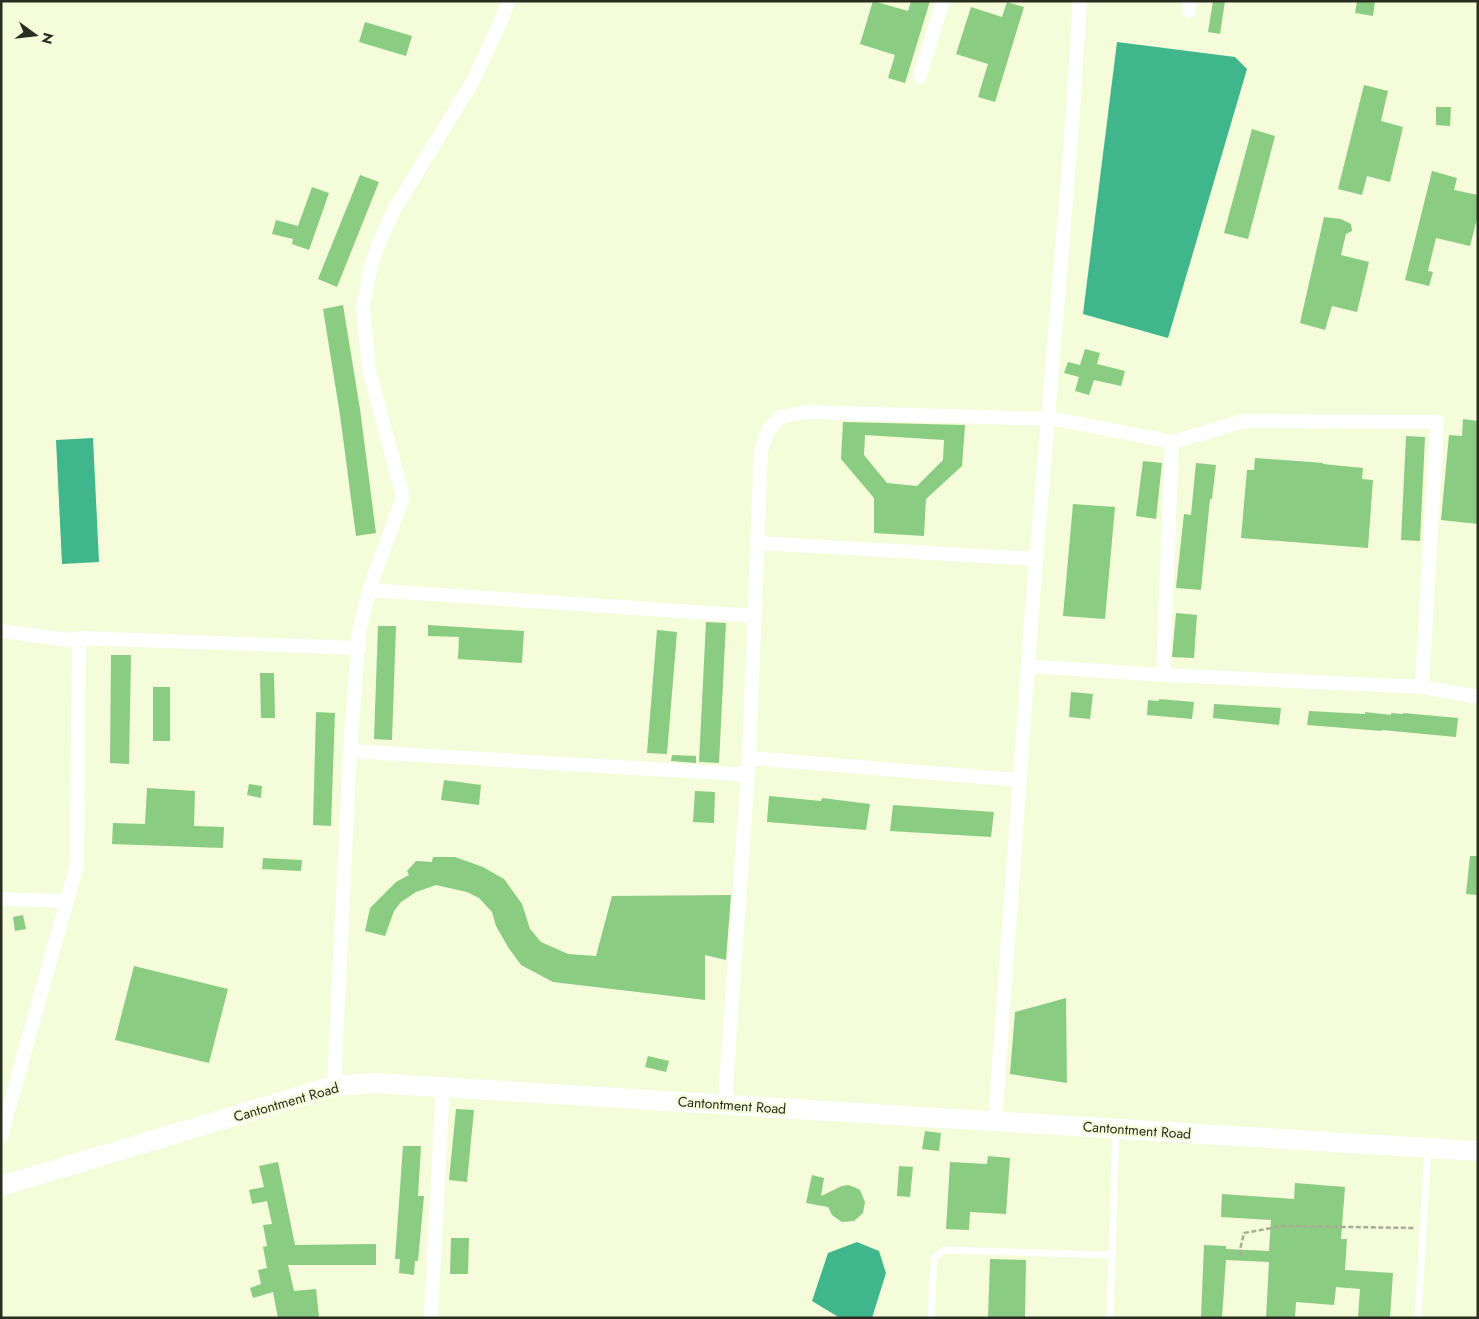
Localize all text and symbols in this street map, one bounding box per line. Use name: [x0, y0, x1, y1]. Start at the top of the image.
north arrow: [10, 10, 60, 60]
text: N: [36, 30, 59, 46]
street label: Cantontment Road: [231, 1077, 341, 1127]
street label: Cantontment Road: [677, 1091, 787, 1119]
street label: Cantontment Road: [1082, 1116, 1192, 1144]

